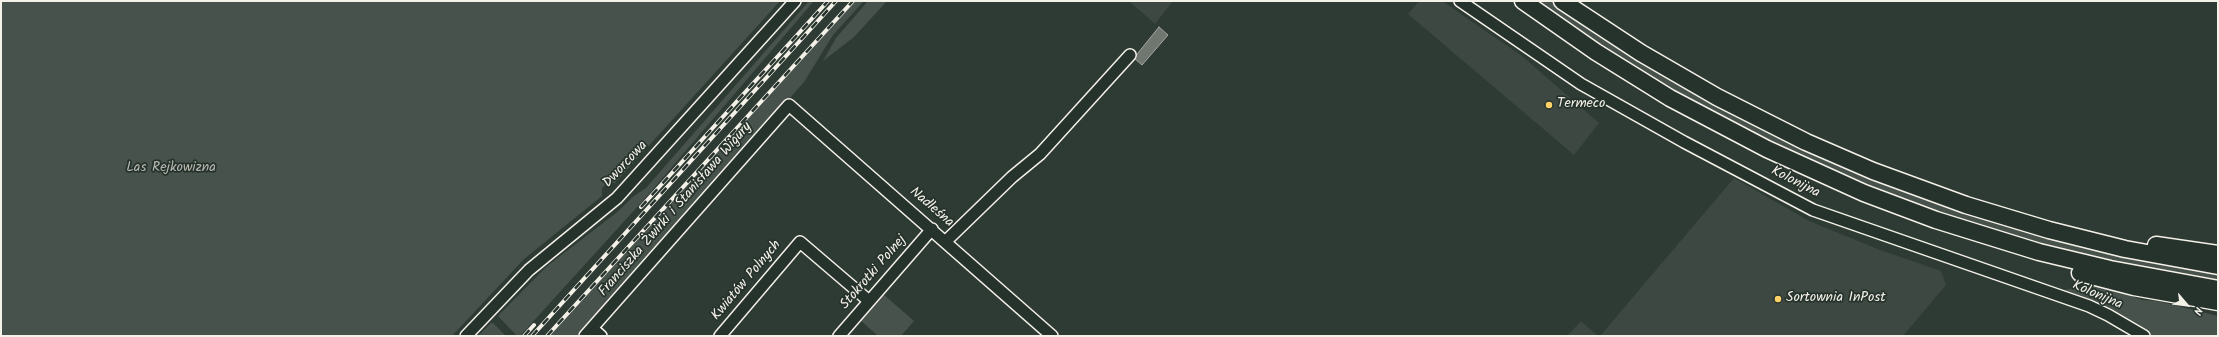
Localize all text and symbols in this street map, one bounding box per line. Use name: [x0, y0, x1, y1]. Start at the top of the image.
place label: Termeco: [1557, 97, 1605, 113]
marker: Termeco: [1544, 100, 1554, 110]
street label: Franciszka Żwirki i Stanisława Wigury: [596, 120, 756, 300]
street label: Dworcowa: [600, 138, 652, 192]
park label: Las Rejkowizna: [126, 161, 216, 177]
street label: Kolonijna: [1768, 164, 1822, 202]
street label: Nadleśna: [906, 184, 956, 232]
street label: Stokrotki Polnej: [837, 233, 911, 313]
street label: Kwiatów Polnych: [709, 237, 785, 325]
street label: Kolonijna: [2069, 278, 2125, 314]
north arrow: [2167, 285, 2207, 325]
place label: Sortownia InPost: [1786, 291, 1886, 307]
marker: Sortownia InPost: [1773, 294, 1783, 304]
text: N: [2188, 303, 2207, 318]

